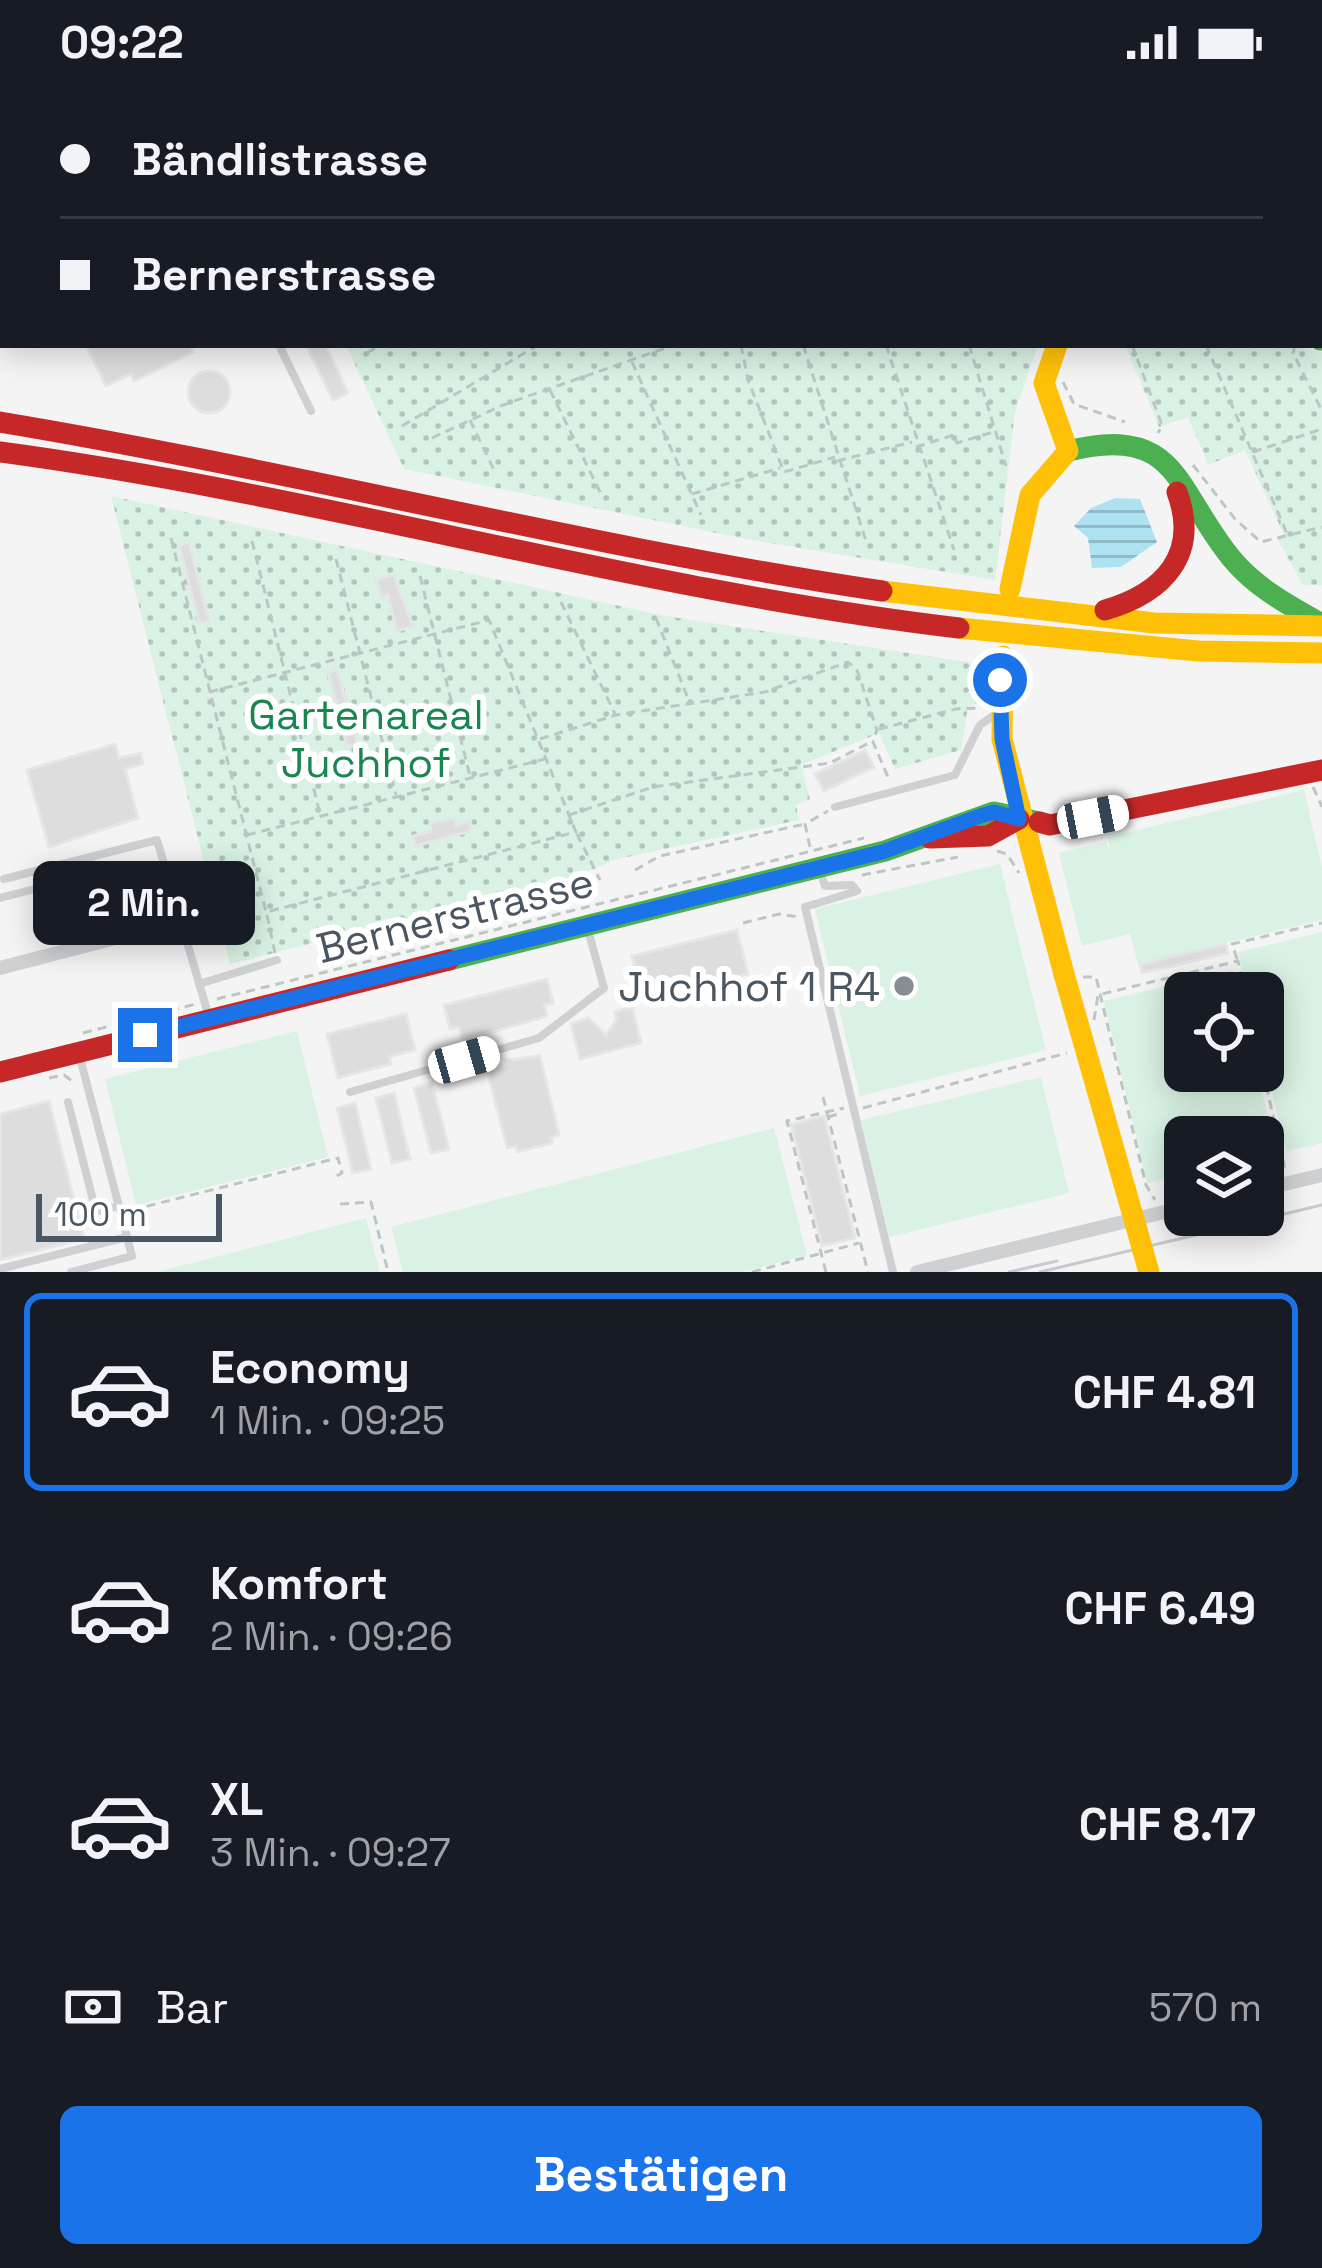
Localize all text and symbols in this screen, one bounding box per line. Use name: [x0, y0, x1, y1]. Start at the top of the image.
text: 09:22: [60, 14, 184, 71]
text: Bändlistrasse: [132, 131, 428, 188]
text: Bernerstrasse: [132, 246, 437, 303]
route start: [973, 653, 1027, 707]
park label: Gartenareal Juchhof: [248, 688, 484, 789]
car: [1054, 792, 1132, 842]
street label: Bernerstrasse: [311, 855, 599, 975]
callout: 2 Min.: [34, 861, 256, 945]
text: 2 Min.: [87, 878, 201, 927]
place label: Juchhof 1 R4: [618, 960, 880, 1013]
map controls: [1164, 972, 1284, 1236]
button: locate: [1164, 972, 1284, 1092]
marker: Juchhof 1 R4: [891, 973, 917, 999]
route end: [118, 1008, 172, 1062]
car: [424, 1033, 504, 1087]
button: layers: [1164, 1116, 1284, 1236]
scale bar: [36, 1188, 222, 1241]
text: 100 m: [54, 1194, 147, 1236]
icon: car: [66, 1338, 174, 1446]
text: Economy: [210, 1339, 410, 1396]
text: CHF 4.81: [1073, 1364, 1256, 1421]
text: 1 Min. · 09:25: [210, 1396, 445, 1445]
icon: car: [66, 1554, 174, 1662]
text: Komfort: [210, 1555, 388, 1612]
text: CHF 6.49: [1064, 1580, 1256, 1637]
text: 2 Min. · 09:26: [210, 1612, 453, 1661]
icon: car: [66, 1770, 174, 1878]
text: XL: [210, 1771, 263, 1828]
text: CHF 8.17: [1079, 1796, 1256, 1853]
text: 3 Min. · 09:27: [210, 1828, 451, 1877]
icon: cash: [60, 1974, 126, 2040]
text: Bar: [156, 1979, 229, 2036]
text: 570 m: [1149, 1983, 1262, 2032]
button: Bestätigen: [60, 2106, 1262, 2244]

